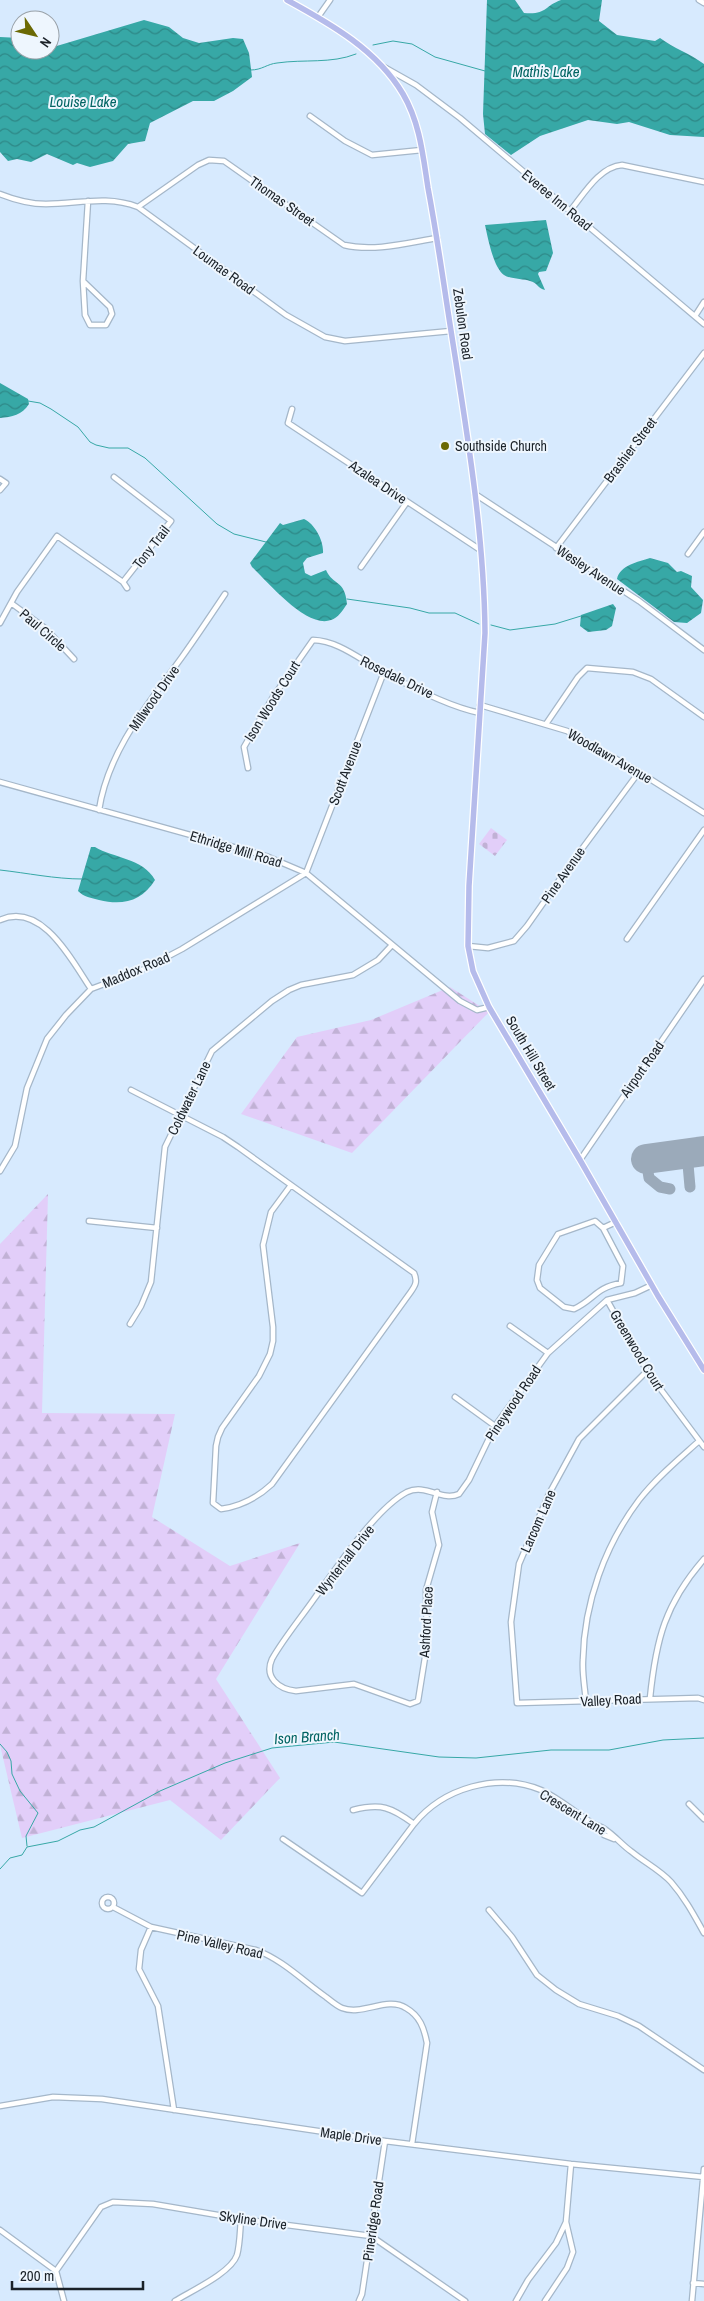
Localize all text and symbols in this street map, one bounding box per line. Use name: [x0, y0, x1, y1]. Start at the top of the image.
north arrow: [10, 10, 60, 60]
text: N: [36, 34, 55, 51]
water label: Mathis Lake: [512, 61, 580, 82]
water label: Louise Lake: [49, 91, 117, 112]
street label: Everee Inn Road: [518, 165, 596, 235]
street label: Thomas Street: [246, 172, 318, 230]
street label: Loumae Road: [190, 242, 258, 298]
street label: Zebulon Road: [449, 287, 477, 361]
street label: Brashier Street: [600, 414, 660, 486]
place label: Southside Church: [455, 437, 547, 455]
marker: Southside Church: [439, 440, 451, 452]
street label: Azalea Drive: [345, 456, 410, 508]
street label: Tony Trail: [129, 522, 173, 572]
street label: Wesley Avenue: [553, 541, 629, 599]
street label: Paul Circle: [16, 605, 70, 655]
street label: Rosedale Drive: [357, 652, 437, 702]
street label: Ison Woods Court: [240, 657, 304, 745]
street label: Millwood Drive: [125, 662, 183, 734]
street label: Woodlawn Avenue: [564, 725, 656, 787]
street label: Scott Avenue: [325, 738, 365, 808]
street label: Ethridge Mill Road: [188, 826, 284, 872]
street label: Pine Avenue: [537, 843, 589, 907]
street label: Maddox Road: [100, 948, 172, 992]
street label: South Hill Street: [502, 1013, 560, 1093]
street label: Airport Road: [615, 1037, 668, 1102]
street label: Coldwater Lane: [163, 1058, 215, 1138]
street label: Greenwood Court: [606, 1307, 668, 1393]
street label: Pineywood Road: [481, 1362, 545, 1444]
street label: Larcom Lane: [516, 1487, 560, 1555]
street label: Wynterhall Drive: [312, 1521, 378, 1599]
street label: Ashford Place: [415, 1586, 437, 1659]
street label: Valley Road: [580, 1689, 642, 1711]
water label: Ison Branch: [273, 1724, 341, 1749]
street label: Crescent Lane: [536, 1785, 610, 1839]
street label: Pine Valley Road: [175, 1925, 265, 1963]
street label: Maple Drive: [319, 2123, 383, 2149]
street label: Pineridge Road: [358, 2180, 388, 2262]
street label: Skyline Drive: [218, 2206, 288, 2234]
scale bar: [12, 2258, 144, 2290]
text: 200 m: [20, 2265, 54, 2286]

